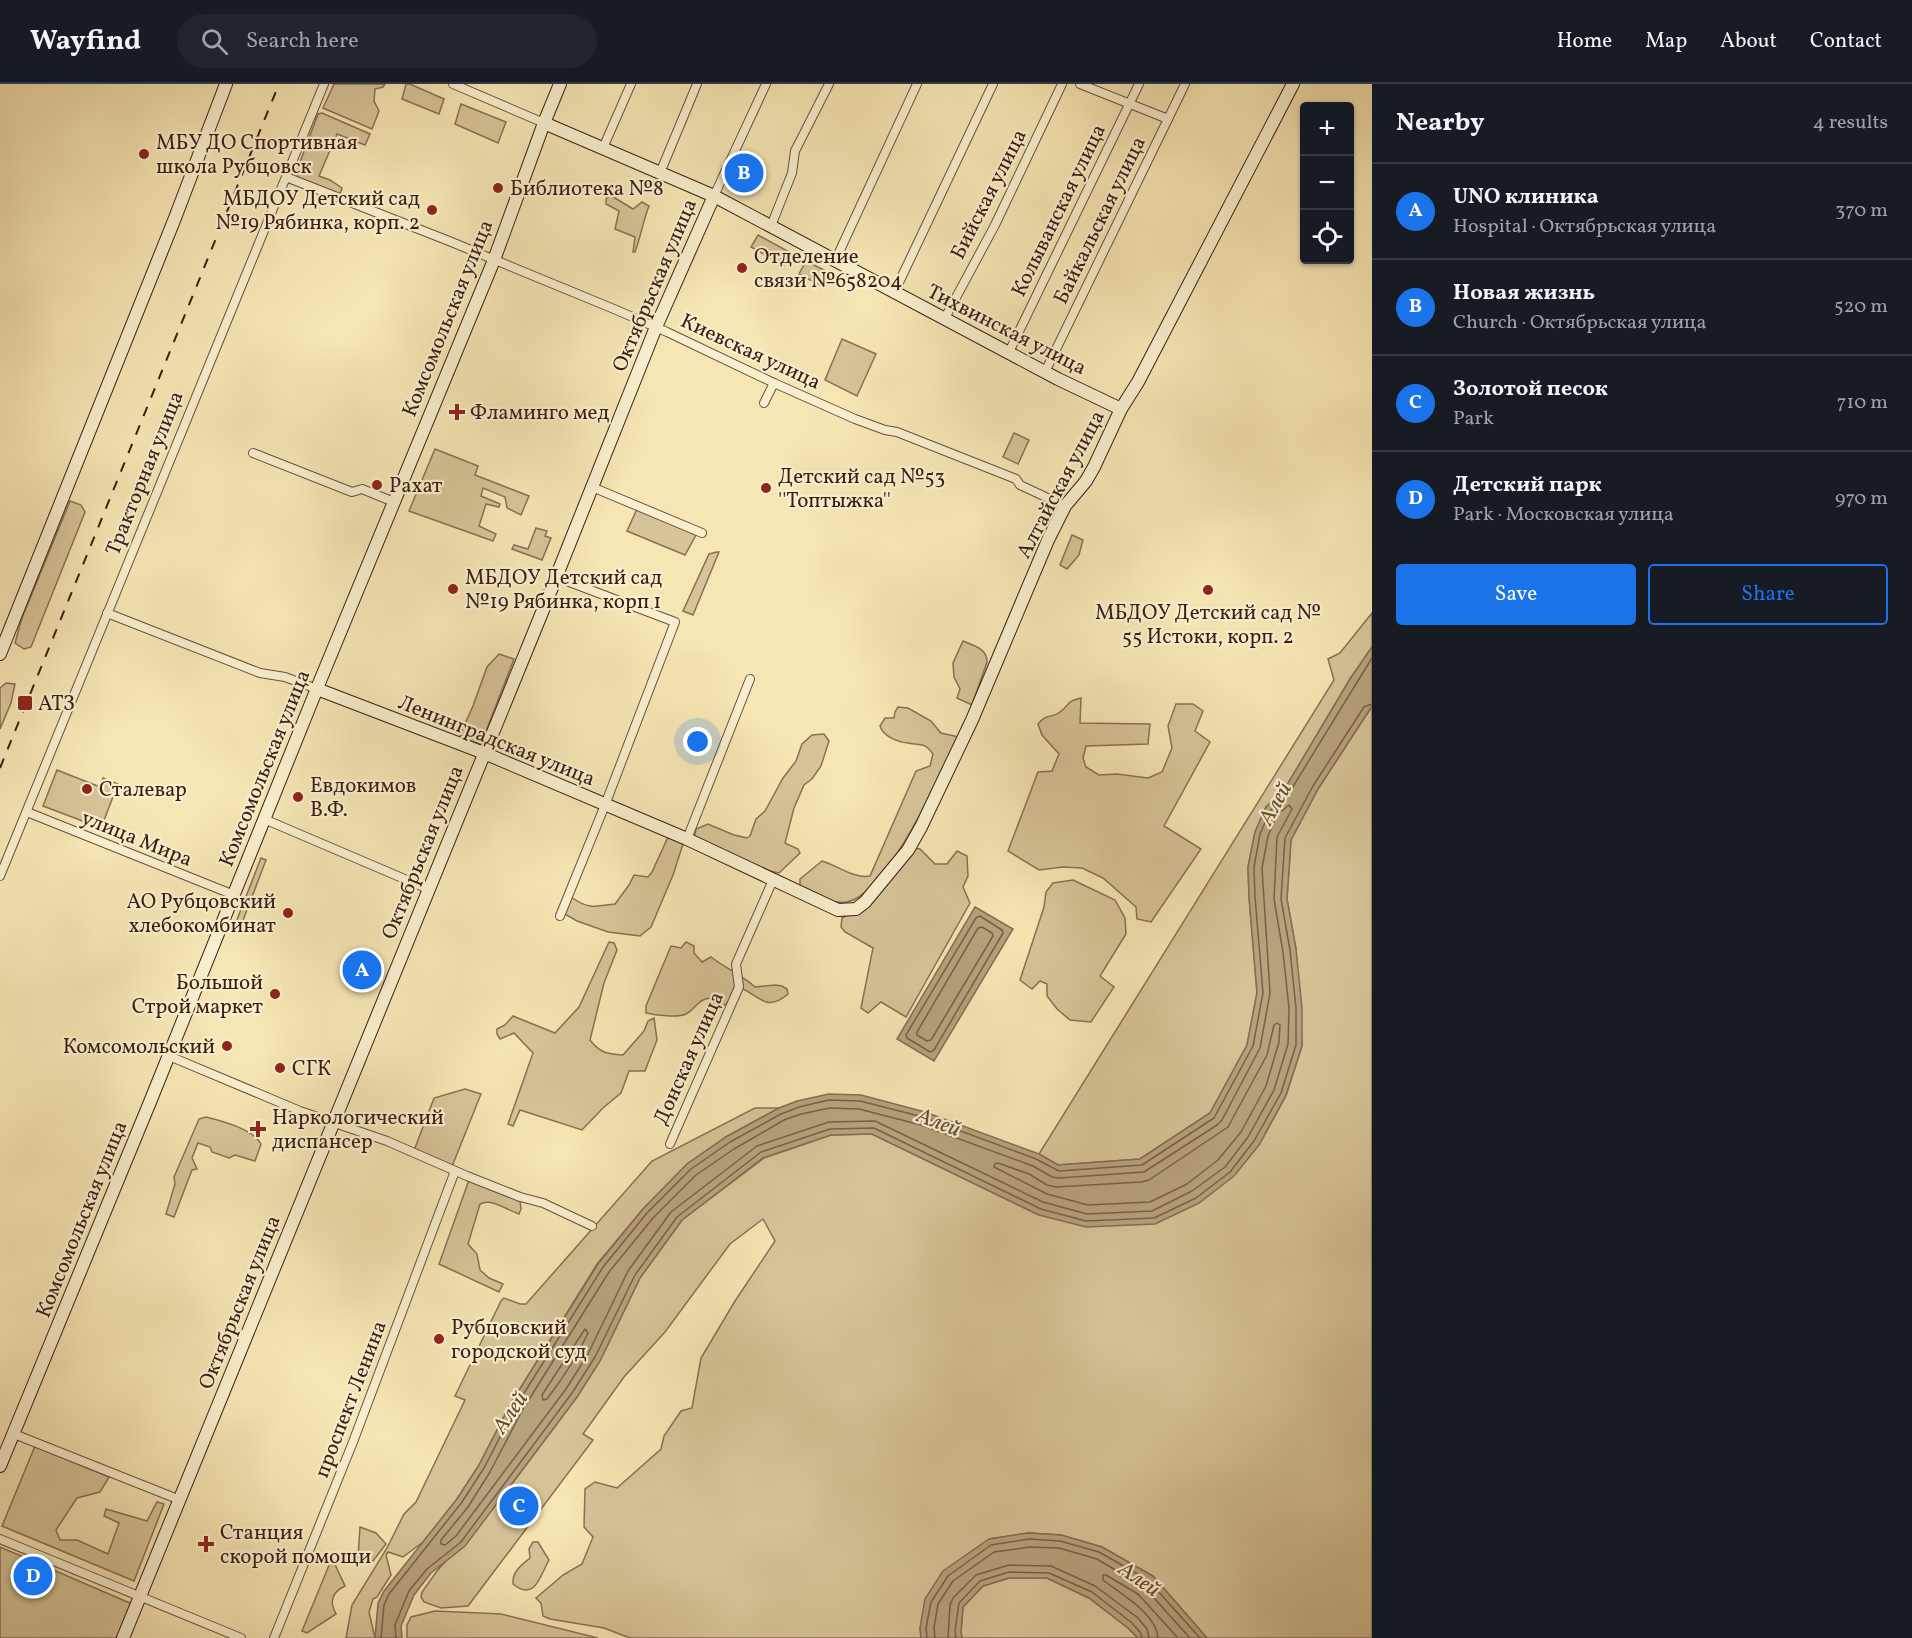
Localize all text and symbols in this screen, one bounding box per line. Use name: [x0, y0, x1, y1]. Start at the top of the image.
search box: [177, 14, 597, 68]
text: Wayfind: [30, 22, 141, 61]
icon: search: [198, 25, 231, 58]
text: Search here: [246, 26, 359, 57]
text: Home: [1557, 27, 1612, 56]
text: Map: [1645, 27, 1687, 56]
text: About: [1720, 27, 1777, 56]
text: Contact: [1810, 27, 1882, 56]
map controls: [1300, 102, 1354, 264]
button: +: [1300, 102, 1354, 156]
text: Nearby: [1396, 105, 1485, 141]
text: 4 results: [1813, 109, 1888, 137]
street label: Колыванская улица: [1005, 119, 1114, 302]
street label: Бийская улица: [944, 125, 1035, 265]
place label: МБУ ДО Спортивная школа Рубцовск: [156, 129, 358, 182]
street label: Байкальская улица: [1047, 132, 1154, 309]
marker: МБУ ДО Спортивная школа Рубцовск: [137, 147, 151, 161]
pin: B: [724, 150, 764, 196]
button: −: [1300, 156, 1354, 210]
place label: Библиотека №8: [510, 175, 664, 204]
marker: Библиотека №8: [491, 181, 505, 195]
text: UNO клиника: [1453, 182, 1599, 213]
place label: МБДОУ Детский сад №19 Рябинка, корп. 2: [215, 185, 420, 238]
street label: Октябрьская улица: [606, 195, 705, 377]
text: A: [1408, 197, 1423, 225]
text: 370 m: [1835, 197, 1888, 225]
marker: МБДОУ Детский сад №19 Рябинка, корп. 2: [425, 203, 439, 217]
button: locate: [1300, 210, 1354, 264]
text: Hospital · Октябрьская улица: [1453, 213, 1716, 241]
street label: Комсомольская улица: [396, 216, 501, 421]
place label: Отделение связи №658204: [754, 243, 903, 296]
marker: Отделение связи №658204: [735, 261, 749, 275]
street label: Тихвинская улица: [922, 278, 1091, 383]
text: Новая жизнь: [1453, 278, 1595, 309]
text: B: [1409, 293, 1422, 321]
text: 520 m: [1834, 293, 1888, 321]
street label: Киевская улица: [676, 307, 825, 398]
text: Church · Октябрьская улица: [1453, 309, 1706, 337]
text: Золотой песок: [1453, 374, 1608, 405]
street label: Тракторная улица: [99, 387, 192, 560]
text: C: [1409, 389, 1422, 417]
text: 710 m: [1837, 389, 1888, 417]
place label: Фламинго мед: [470, 399, 609, 428]
marker: Фламинго мед: [448, 403, 466, 421]
text: Park: [1453, 405, 1494, 433]
street label: Алтайская улица: [1010, 406, 1113, 564]
place label: Детский сад №53 ''Топтыжка'': [778, 463, 945, 516]
text: Детский парк: [1453, 470, 1602, 501]
place label: Рахат: [389, 472, 443, 501]
marker: Рахат: [370, 478, 384, 492]
marker: Детский сад №53 ''Топтыжка'': [759, 481, 773, 495]
text: D: [1408, 485, 1423, 513]
text: 970 m: [1835, 485, 1888, 513]
text: Park · Московская улица: [1453, 501, 1674, 529]
place label: МБДОУ Детский сад №19 Рябинка, корп 1: [465, 564, 662, 617]
button: Save: [1396, 564, 1636, 625]
button: Share: [1648, 564, 1888, 625]
marker: МБДОУ Детский сад №19 Рябинка, корп 1: [446, 582, 460, 596]
marker: МБДОУ Детский сад № 55 Истоки, корп. 2: [1201, 583, 1215, 597]
place label: МБДОУ Детский сад № 55 Истоки, корп. 2: [1095, 599, 1321, 652]
street label: Комсомольская улица: [213, 666, 318, 871]
street label: Ленинградская улица: [394, 689, 599, 794]
place label: АТЗ: [38, 690, 75, 719]
marker: АТЗ: [16, 694, 34, 712]
your location: [683, 727, 712, 756]
street label: Октябрьская улица: [375, 761, 472, 944]
place label: Евдокимов В.Ф.: [310, 772, 417, 825]
place label: Сталевар: [99, 776, 187, 805]
water label: Алей: [1251, 777, 1301, 832]
marker: Сталевар: [80, 782, 94, 796]
marker: Евдокимов В.Ф.: [291, 790, 305, 804]
street label: улица Мира: [77, 804, 196, 875]
place label: АО Рубцовский хлебокомбинат: [126, 888, 276, 941]
marker: АО Рубцовский хлебокомбинат: [281, 906, 295, 920]
pin: A: [342, 948, 382, 992]
place label: Большой Строй маркет: [132, 969, 263, 1022]
marker: Большой Строй маркет: [268, 987, 282, 1001]
street label: Донская улица: [647, 987, 732, 1130]
place label: Комсомольский: [63, 1033, 215, 1062]
marker: Комсомольский: [220, 1039, 234, 1053]
place label: СГК: [292, 1055, 331, 1084]
marker: СГК: [273, 1061, 287, 1075]
water label: Алей: [911, 1100, 965, 1146]
place label: Наркологический диспансер: [272, 1104, 444, 1157]
street label: Комсомольская улица: [30, 1117, 135, 1322]
marker: Наркологический диспансер: [249, 1120, 267, 1138]
street label: Октябрьская улица: [192, 1211, 289, 1394]
place label: Рубцовский городской суд: [451, 1314, 587, 1367]
street label: проспект Ленина: [308, 1317, 395, 1482]
marker: Рубцовский городской суд: [432, 1332, 446, 1346]
water label: Алей: [485, 1386, 536, 1442]
pin: C: [500, 1484, 538, 1528]
place label: Станция скорой помощи: [220, 1519, 372, 1572]
marker: Станция скорой помощи: [197, 1535, 215, 1553]
pin: D: [14, 1554, 52, 1598]
water label: Алей: [1110, 1554, 1166, 1606]

